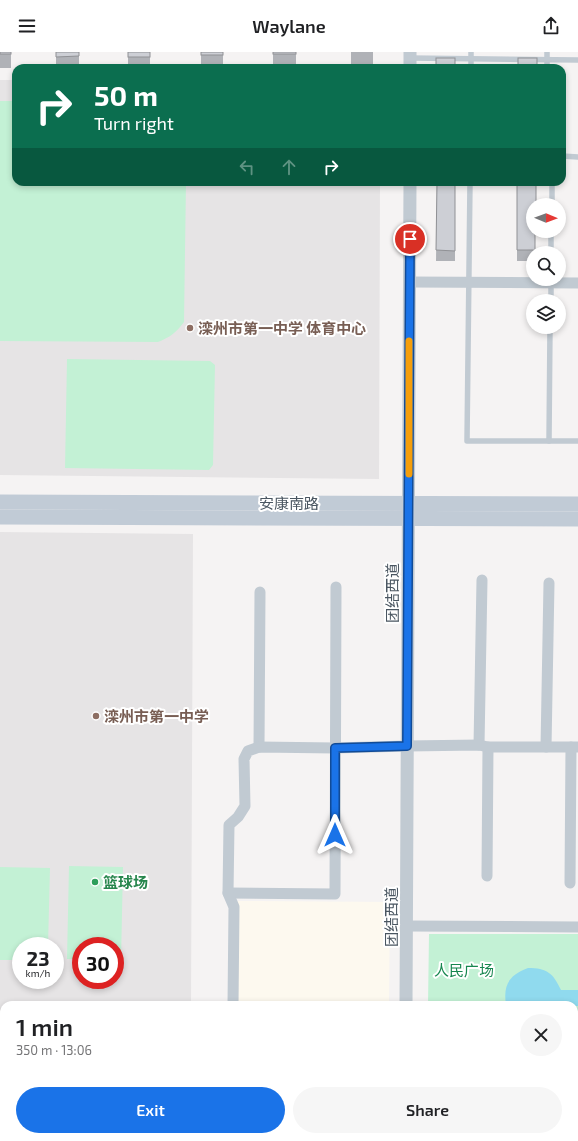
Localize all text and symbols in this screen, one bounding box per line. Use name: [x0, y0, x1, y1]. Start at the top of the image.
icon: menu: [16, 15, 38, 37]
text: Waylane: [252, 15, 326, 37]
icon: share: [540, 15, 562, 37]
text: 50 m: [94, 78, 158, 112]
icon: right: [28, 80, 80, 132]
text: Turn right: [94, 112, 174, 134]
icon: left: [236, 156, 258, 178]
icon: ahead: [278, 156, 300, 178]
icon: right: [320, 156, 342, 178]
north arrow: [526, 198, 566, 238]
map controls: [526, 198, 566, 334]
pin: [393, 222, 427, 256]
icon: arrive: [399, 228, 421, 250]
button: search: [526, 246, 566, 286]
button: layers: [526, 294, 566, 334]
place label: 滦州市第一中学 体育中心: [198, 319, 366, 337]
marker: 滦州市第一中学 体育中心: [185, 323, 195, 333]
street label: 安康南路: [259, 494, 319, 512]
street label: 团结西道: [383, 563, 401, 623]
place label: 滦州市第一中学: [104, 707, 209, 725]
marker: 滦州市第一中学: [91, 711, 101, 721]
position arrow: [314, 814, 356, 856]
place label: 篮球场: [103, 873, 148, 891]
marker: 篮球场: [90, 877, 100, 887]
street label: 团结西道: [382, 887, 400, 947]
speed limit sign: 30: [72, 937, 124, 989]
text: 23: [27, 946, 49, 970]
park label: 人民广场: [434, 961, 494, 979]
text: km/h: [26, 967, 50, 979]
text: 1 min: [16, 1012, 73, 1041]
button: close: [520, 1014, 562, 1056]
text: 350 m · 13:06: [16, 1042, 92, 1058]
button: Exit: [16, 1087, 285, 1133]
button: Share: [293, 1087, 562, 1133]

